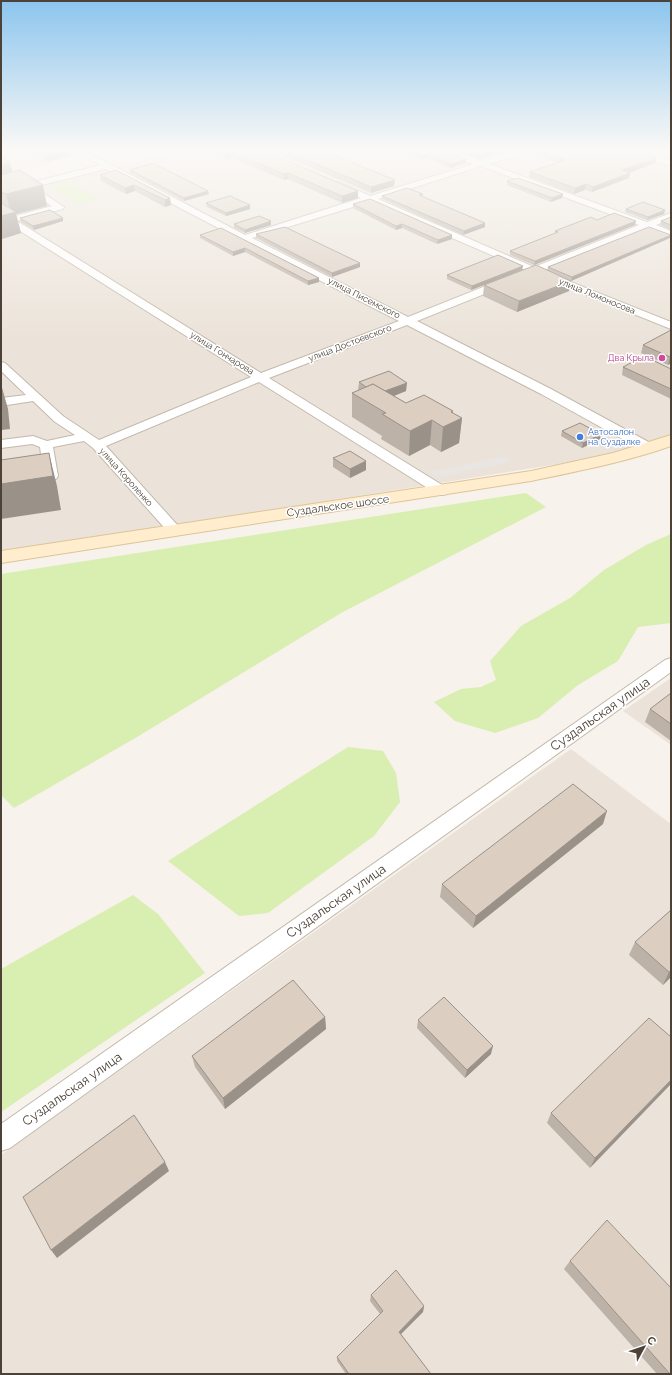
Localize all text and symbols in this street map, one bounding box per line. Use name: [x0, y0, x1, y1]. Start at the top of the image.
street label: улица Писемского: [326, 275, 402, 321]
street label: улица Ломоносова: [557, 276, 637, 316]
street label: улица Достоевского: [307, 323, 393, 363]
street label: улица Гончарова: [188, 329, 256, 377]
place label: Два Крыла: [608, 353, 654, 363]
marker: Два Крыла: [657, 353, 667, 363]
place label: Автосалон на Суздалке: [588, 427, 641, 447]
marker: Автосалон на Суздалке: [575, 432, 585, 442]
street label: улица Короленко: [97, 446, 155, 508]
street label: Суздальское шоссе: [286, 492, 391, 520]
street label: Суздальская улица: [547, 674, 653, 754]
street label: Суздальская улица: [283, 861, 389, 941]
street label: Суздальская улица: [19, 1049, 125, 1129]
north arrow: [624, 1327, 664, 1367]
text: С: [644, 1334, 659, 1348]

